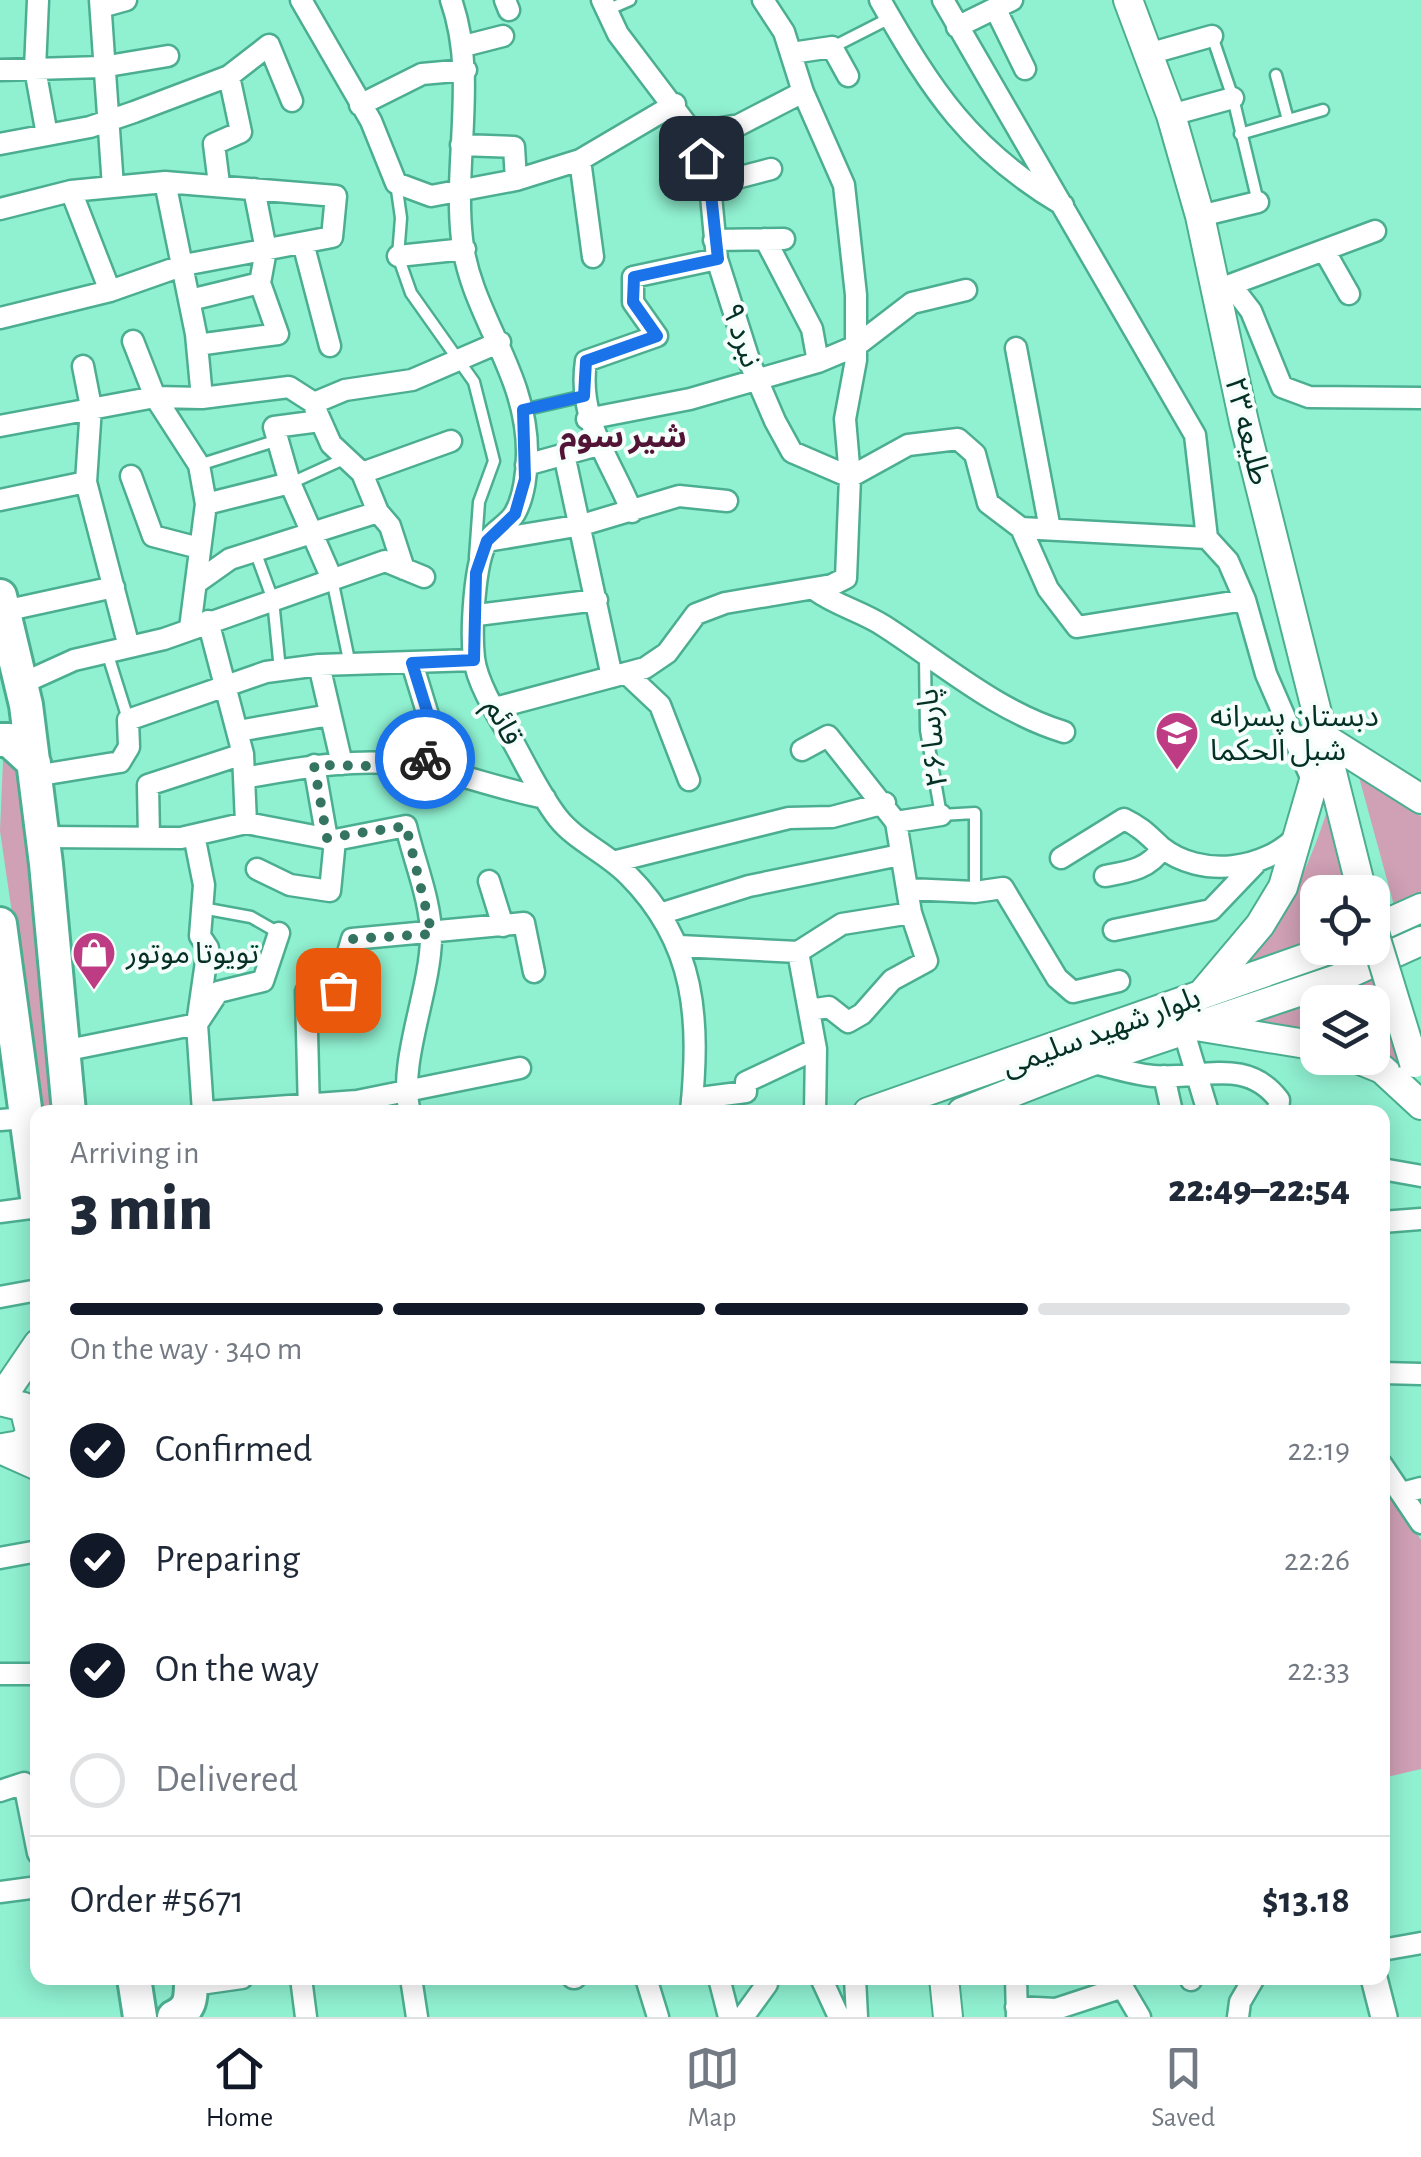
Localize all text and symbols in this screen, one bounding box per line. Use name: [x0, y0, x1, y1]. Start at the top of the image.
pin: [659, 116, 744, 201]
icon: home: [674, 131, 729, 186]
street label: نبرد ۹: [715, 299, 766, 372]
street label: طلیعه ۲۳: [1219, 374, 1275, 488]
district label: شیر سوم: [559, 421, 687, 461]
street label: پارسا ۲۶: [913, 687, 956, 789]
street label: قائم: [473, 695, 527, 753]
place label: دبستان پسرانه شبل الحکما: [1210, 702, 1379, 767]
courier: [375, 709, 475, 809]
school or university icon: دبستان پسرانه شبل الحکما: [1154, 710, 1200, 771]
icon: bike: [398, 732, 453, 787]
map controls: [1300, 875, 1390, 1075]
button: locate: [1300, 875, 1390, 965]
shop icon: تویوتا موتور: [71, 930, 117, 991]
place label: تویوتا موتور: [125, 939, 259, 970]
pin: [296, 948, 381, 1033]
icon: bag: [311, 963, 366, 1018]
street label: بلوار شهید سلیمی: [998, 982, 1205, 1083]
button: layers: [1300, 985, 1390, 1075]
text: Arriving in: [70, 1137, 199, 1169]
text: 22:49–22:54: [1168, 1171, 1350, 1209]
text: 3 min: [70, 1177, 213, 1242]
text: On the way · 340 m: [70, 1333, 302, 1365]
icon: check: [70, 1423, 125, 1478]
text: Confirmed: [155, 1431, 312, 1469]
text: 22:19: [1288, 1434, 1350, 1466]
icon: check: [70, 1533, 125, 1588]
text: Preparing: [155, 1541, 300, 1579]
text: 22:26: [1284, 1544, 1350, 1576]
icon: check: [70, 1643, 125, 1698]
text: On the way: [155, 1651, 319, 1689]
text: 22:33: [1287, 1654, 1350, 1686]
text: Delivered: [155, 1761, 298, 1799]
text: Order #5671: [70, 1882, 244, 1920]
text: $13.18: [1262, 1882, 1350, 1920]
tab: Home: [206, 2041, 273, 2135]
tab: Map: [685, 2041, 740, 2135]
tab: Saved: [1151, 2041, 1215, 2135]

